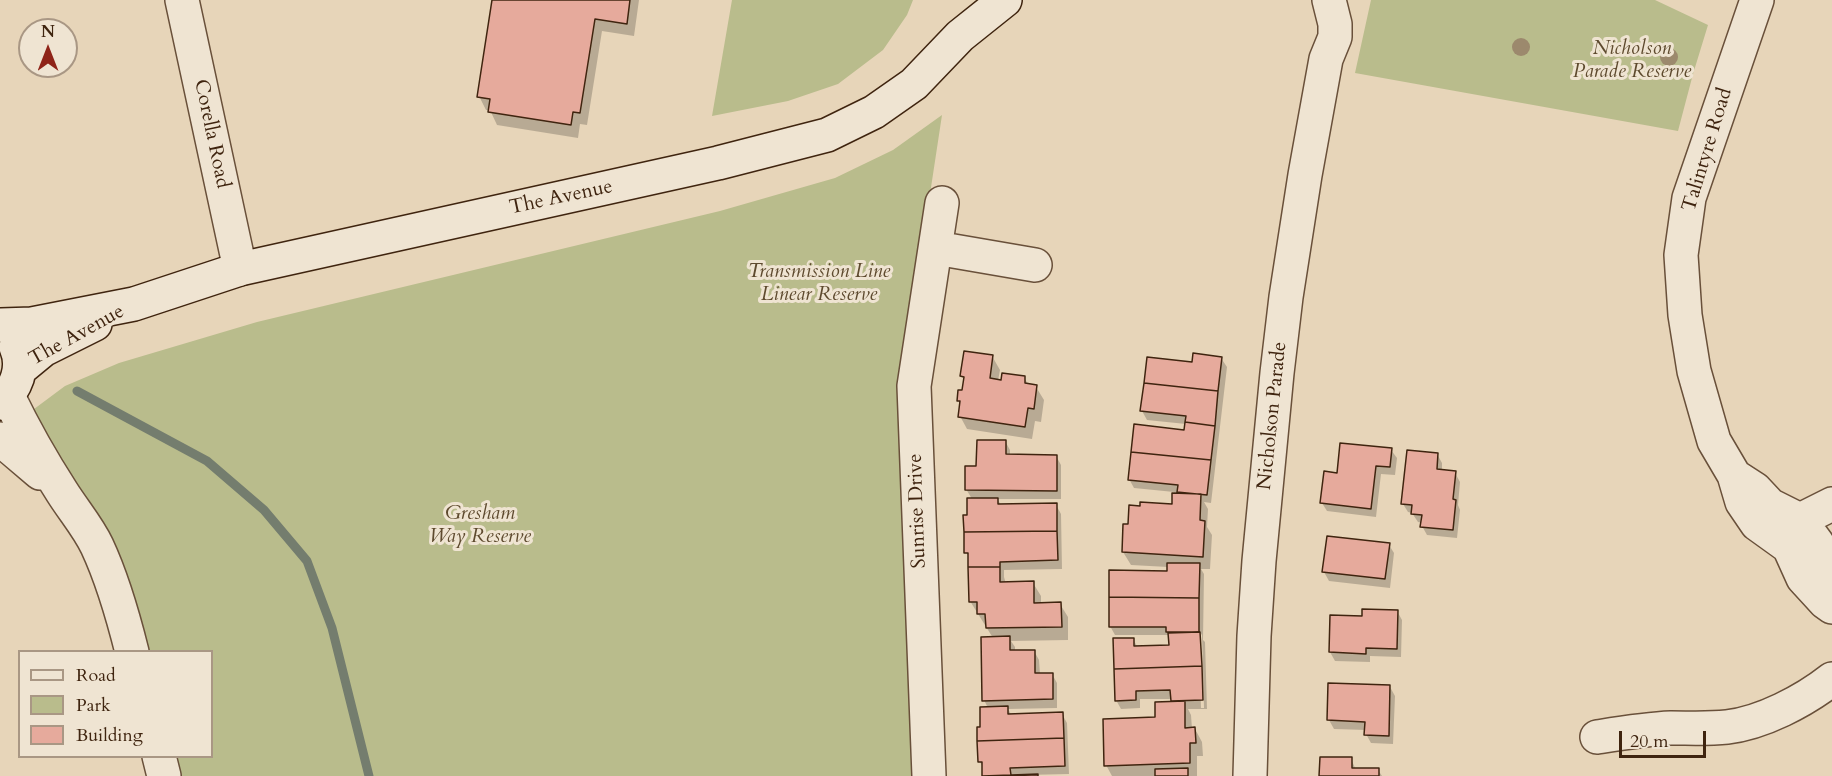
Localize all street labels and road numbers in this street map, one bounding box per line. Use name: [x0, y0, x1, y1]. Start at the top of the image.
street label: Corella Road: [188, 77, 234, 191]
street label: Talintyre Road: [1678, 85, 1738, 215]
street label: The Avenue: [507, 175, 615, 221]
street label: The Avenue: [25, 300, 129, 372]
street label: Nicholson Parade: [1253, 341, 1293, 491]
street label: Sunrise Drive: [904, 453, 932, 569]

